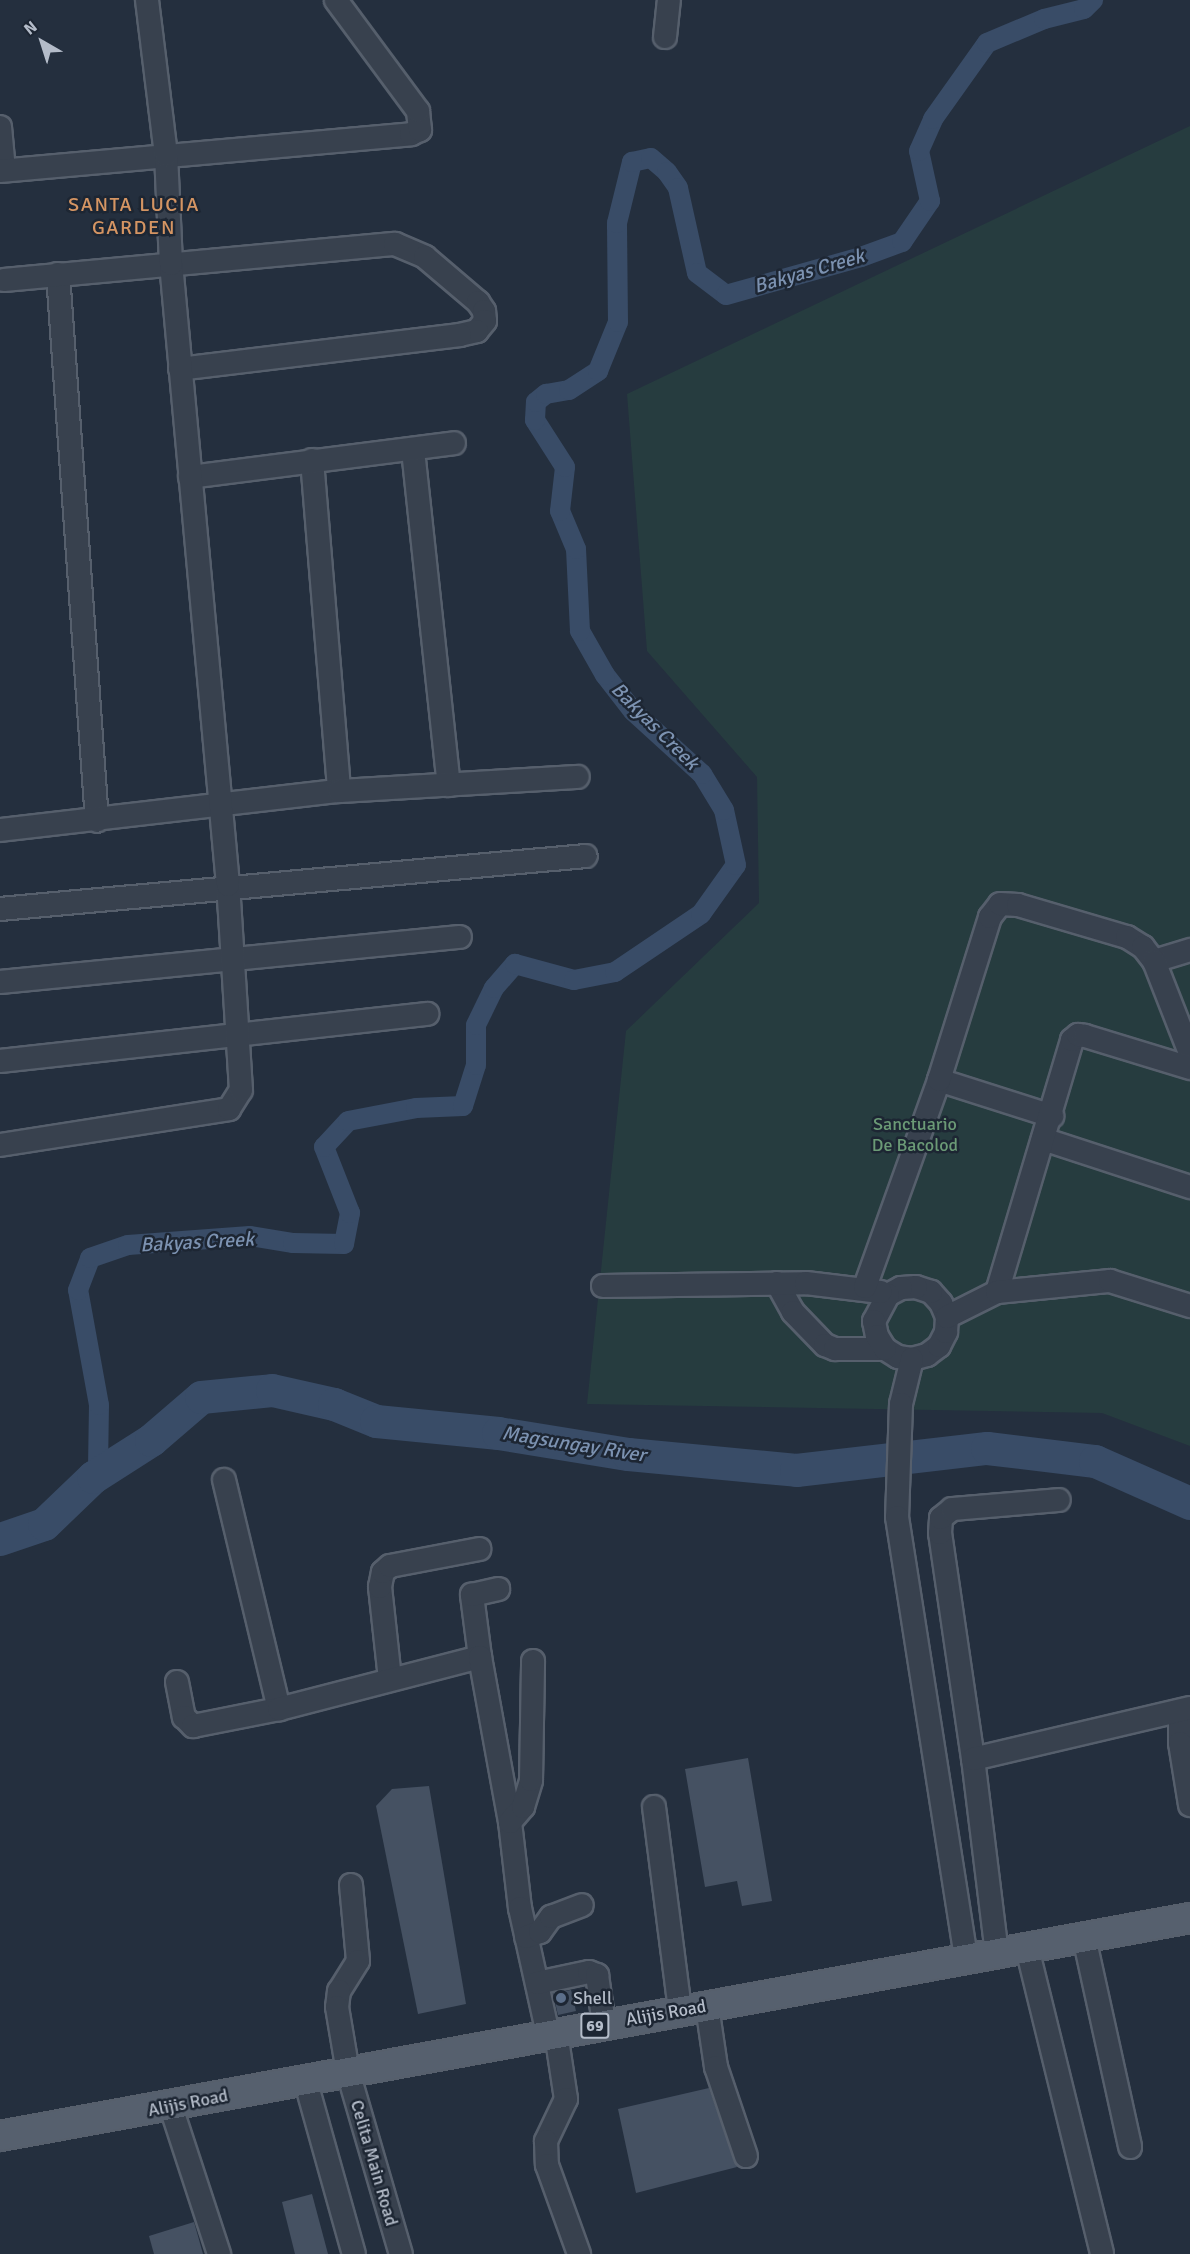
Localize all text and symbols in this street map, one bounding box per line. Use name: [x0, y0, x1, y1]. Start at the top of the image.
north arrow: [12, 12, 72, 72]
text: N: [20, 17, 41, 39]
district label: SANTA LUCIA GARDEN: [68, 192, 200, 239]
water label: Bakyas Creek: [751, 244, 867, 298]
water label: Bakyas Creek: [606, 677, 704, 775]
park label: Sanctuario De Bacolod: [872, 1114, 958, 1156]
water label: Bakyas Creek: [140, 1227, 254, 1257]
water label: Magsungay River: [501, 1421, 647, 1467]
place label: Shell: [573, 1987, 612, 2009]
marker: Shell: [554, 1991, 568, 2005]
street label: Alijis Road: [624, 1995, 708, 2031]
road number: 69: [580, 2013, 610, 2039]
street label: Alijis Road: [146, 2085, 230, 2121]
street label: Celita Main Road: [346, 2098, 402, 2228]

